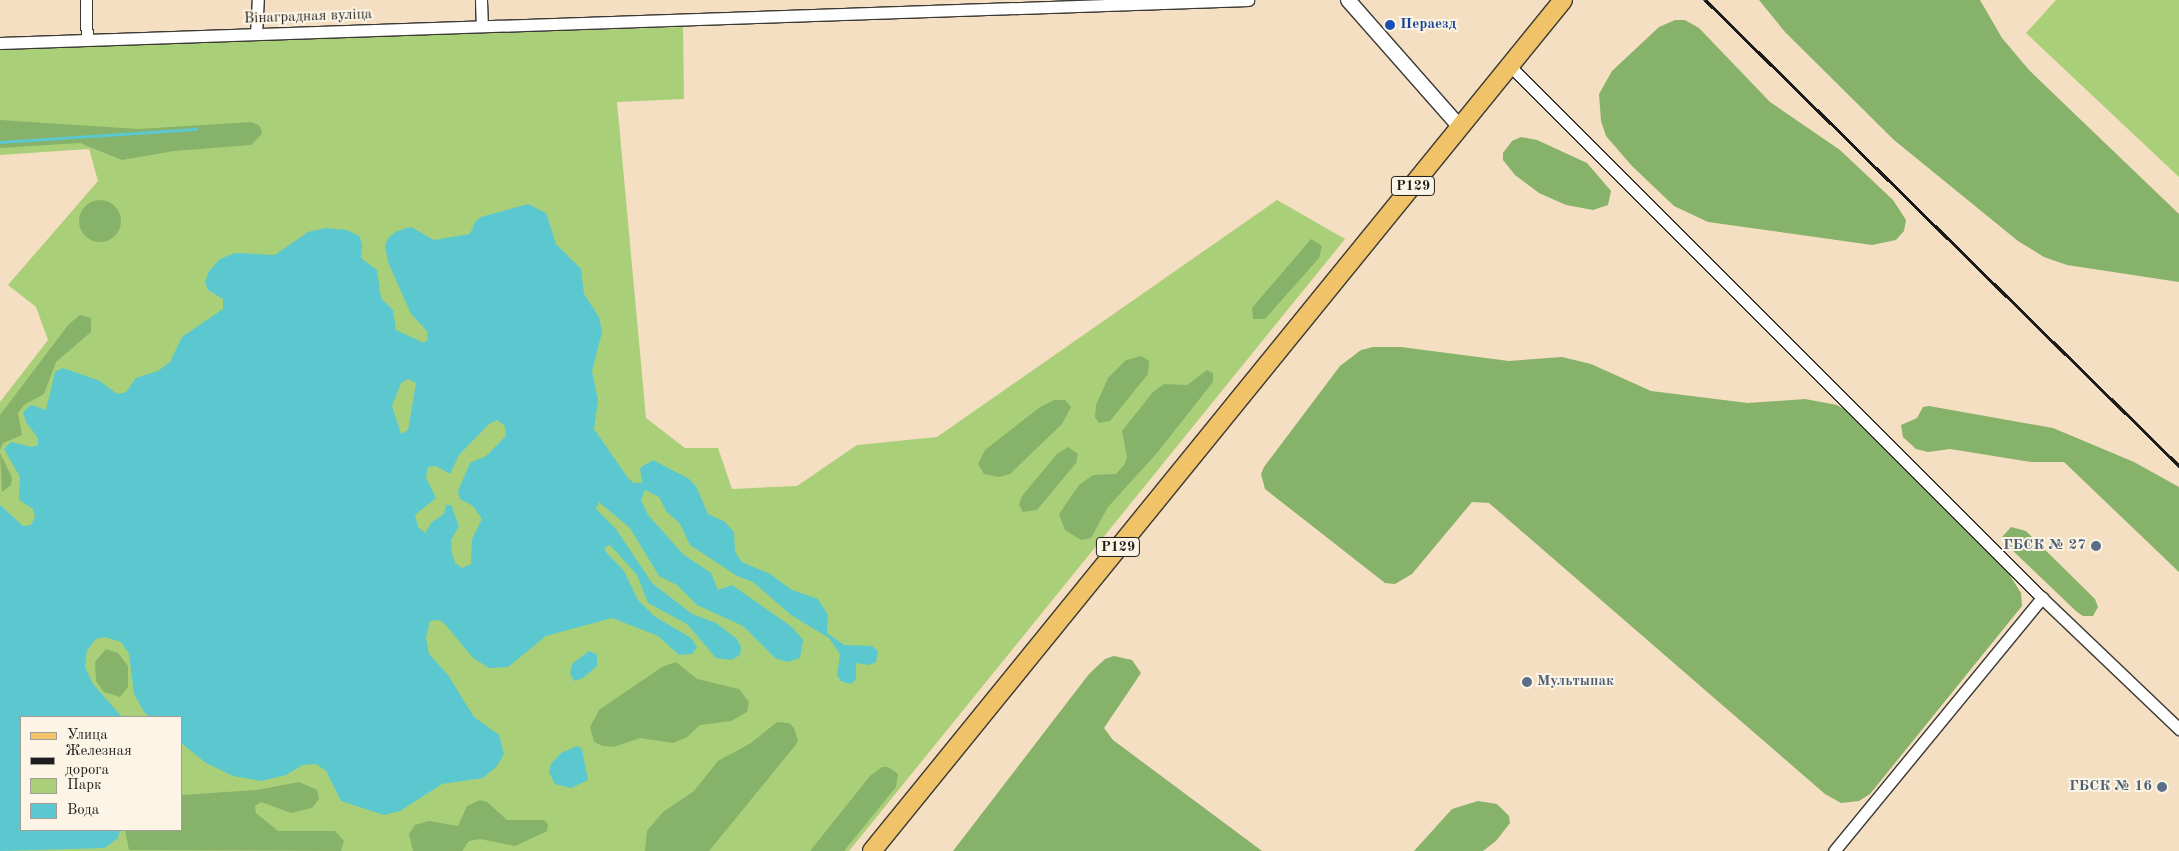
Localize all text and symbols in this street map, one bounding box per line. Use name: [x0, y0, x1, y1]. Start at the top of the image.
street label: Вінаградная вуліца: [244, 6, 372, 28]
place label: Пераезд: [1400, 16, 1456, 34]
marker: Пераезд: [1384, 19, 1396, 31]
road number: Р129: [1390, 175, 1436, 198]
road number: Р129: [1096, 536, 1140, 558]
place label: ГБСК № 27: [2003, 537, 2086, 555]
marker: ГБСК № 27: [2090, 540, 2102, 552]
place label: Мультыпак: [1537, 673, 1614, 691]
marker: Мультыпак: [1521, 676, 1533, 688]
legend: [20, 716, 182, 831]
text: Улица: [67, 728, 108, 743]
text: Железная дорога: [65, 744, 132, 778]
text: Парк: [67, 778, 102, 793]
place label: ГБСК № 16: [2069, 778, 2152, 796]
marker: ГБСК № 16: [2156, 781, 2168, 793]
text: Вода: [67, 803, 99, 818]

